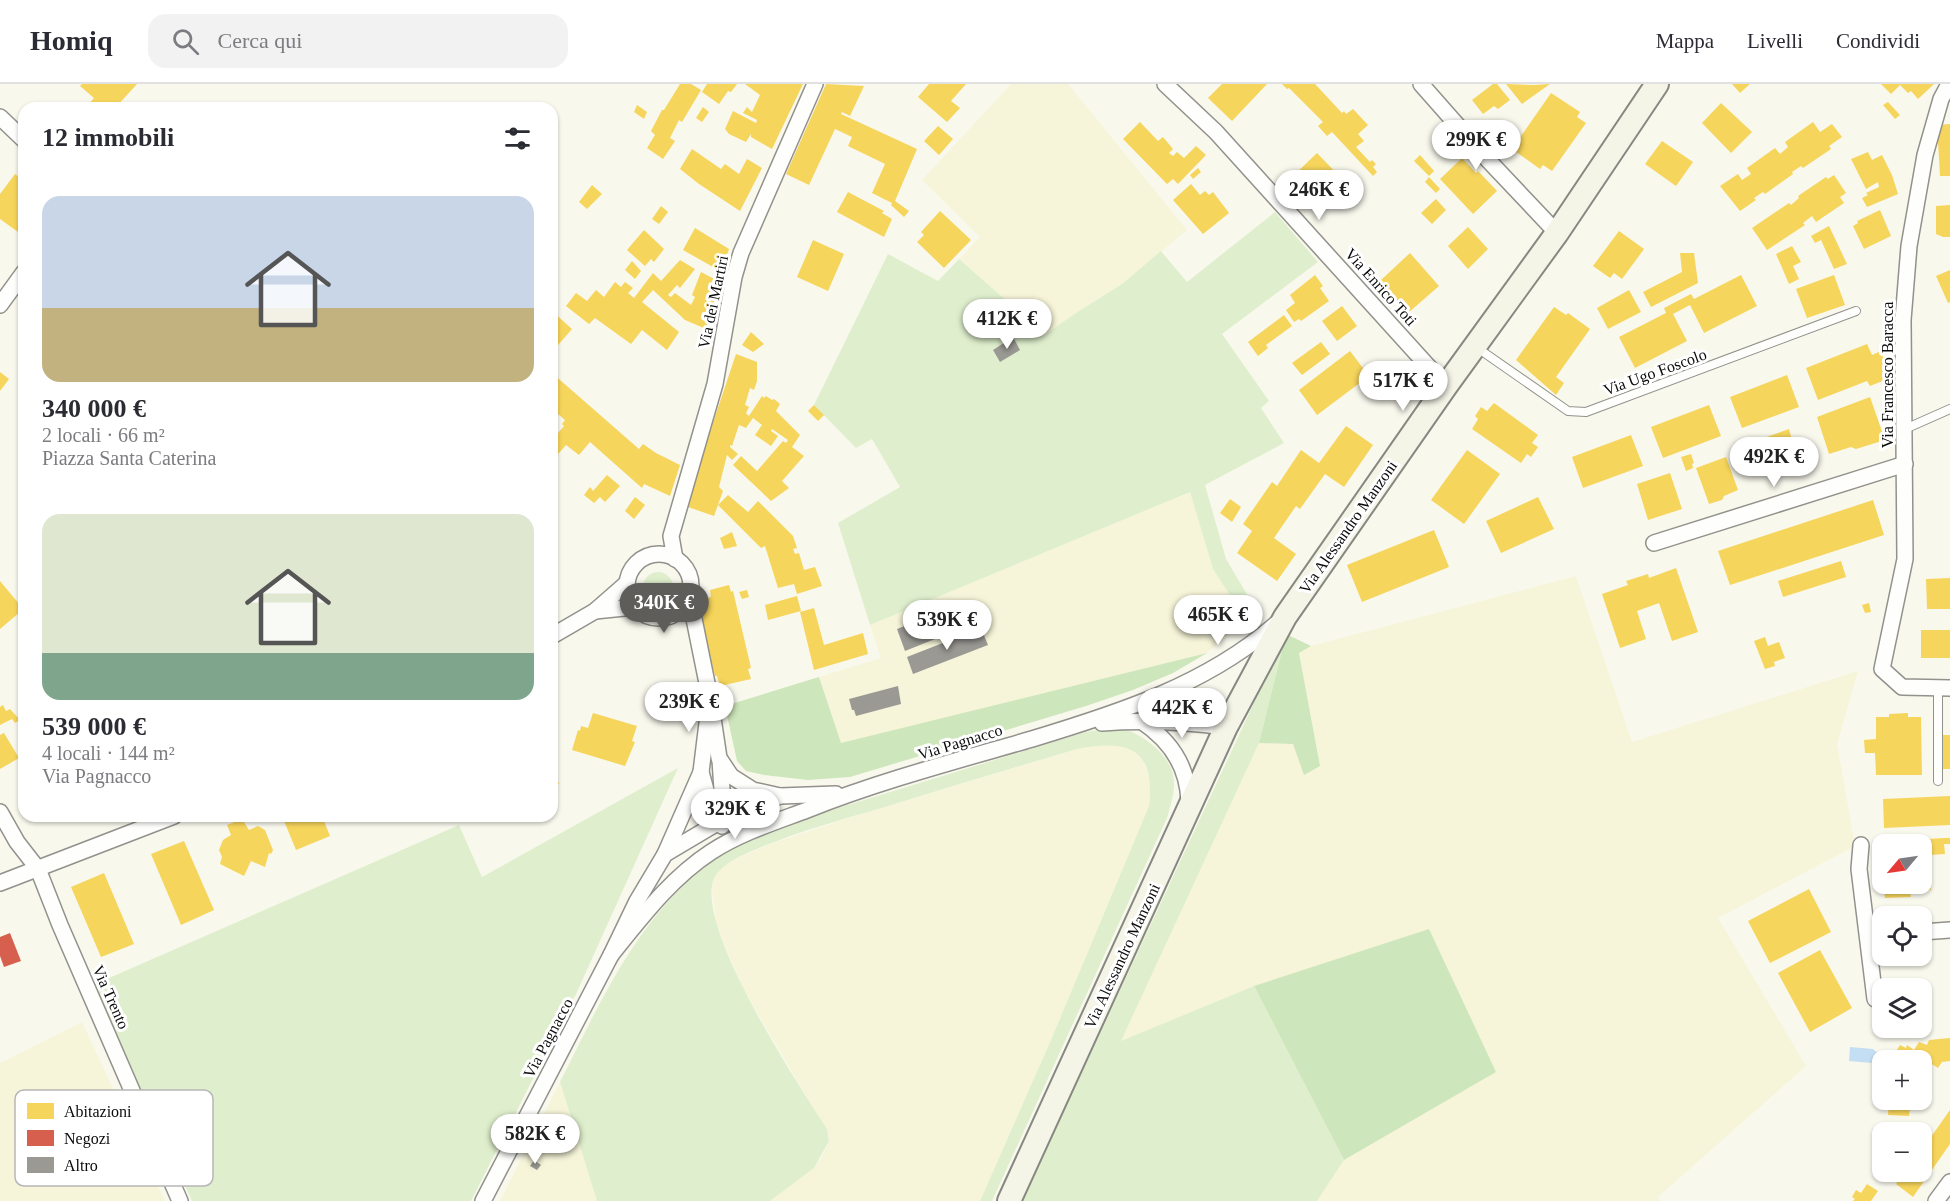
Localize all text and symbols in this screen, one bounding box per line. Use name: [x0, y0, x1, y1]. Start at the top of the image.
search box: [148, 14, 568, 68]
text: Homiq: [30, 25, 112, 56]
icon: search: [169, 25, 202, 58]
text: Cerca qui: [217, 28, 302, 53]
text: Mappa: [1656, 29, 1714, 53]
text: Livelli: [1747, 29, 1803, 53]
text: Condividi: [1836, 29, 1920, 53]
pin: 299K €: [1427, 120, 1525, 171]
icon: filters: [501, 122, 534, 155]
text: 12 immobili: [42, 123, 174, 152]
text: 299K €: [1446, 128, 1506, 150]
pin: 246K €: [1270, 170, 1368, 221]
text: 246K €: [1289, 178, 1349, 200]
icon: home: [234, 235, 342, 343]
street label: Via Enrico Toti: [1342, 245, 1420, 330]
street label: Via dei Martiri: [695, 253, 731, 350]
pin: 412K €: [958, 299, 1056, 350]
street label: Via Francesco Baracca: [1879, 302, 1896, 448]
text: 412K €: [977, 307, 1037, 329]
street label: Via Ugo Foscolo: [1601, 345, 1709, 399]
pin: 517K €: [1354, 361, 1452, 412]
text: 517K €: [1373, 369, 1433, 391]
text: 340 000 €: [42, 394, 146, 423]
text: 2 locali · 66 m²: [42, 424, 165, 446]
pin: 492K €: [1725, 437, 1823, 488]
text: 492K €: [1744, 445, 1804, 467]
text: Piazza Santa Caterina: [42, 447, 216, 469]
street label: Via Alessandro Manzoni: [1296, 457, 1401, 597]
icon: home: [234, 553, 342, 661]
pin: 340K €: [615, 583, 713, 634]
text: 340K €: [634, 591, 694, 613]
pin: 465K €: [1169, 595, 1267, 646]
pin: 539K €: [898, 600, 996, 651]
text: 465K €: [1188, 603, 1248, 625]
text: 539K €: [917, 608, 977, 630]
pin: 239K €: [640, 682, 738, 733]
pin: 442K €: [1133, 688, 1231, 739]
text: 239K €: [659, 690, 719, 712]
text: 442K €: [1152, 696, 1212, 718]
text: 539 000 €: [42, 712, 146, 741]
street label: Via Pagnacco: [916, 721, 1005, 764]
text: 4 locali · 144 m²: [42, 742, 175, 764]
text: Via Pagnacco: [42, 765, 151, 787]
pin: 329K €: [686, 789, 784, 840]
text: 329K €: [705, 797, 765, 819]
north arrow: [1872, 834, 1932, 894]
map controls: [1872, 834, 1932, 1182]
street label: Via Alessandro Manzoni: [1081, 880, 1163, 1031]
button: locate: [1872, 906, 1932, 966]
street label: Via Trento: [89, 963, 133, 1031]
button: layers: [1872, 978, 1932, 1038]
street label: Via Pagnacco: [520, 995, 577, 1081]
button: +: [1872, 1050, 1932, 1110]
legend: [15, 1090, 213, 1186]
text: Abitazioni: [64, 1103, 132, 1120]
pin: 582K €: [486, 1114, 584, 1165]
text: 582K €: [505, 1122, 565, 1144]
button: −: [1872, 1122, 1932, 1182]
text: Negozi: [64, 1130, 111, 1148]
text: Altro: [64, 1157, 98, 1174]

